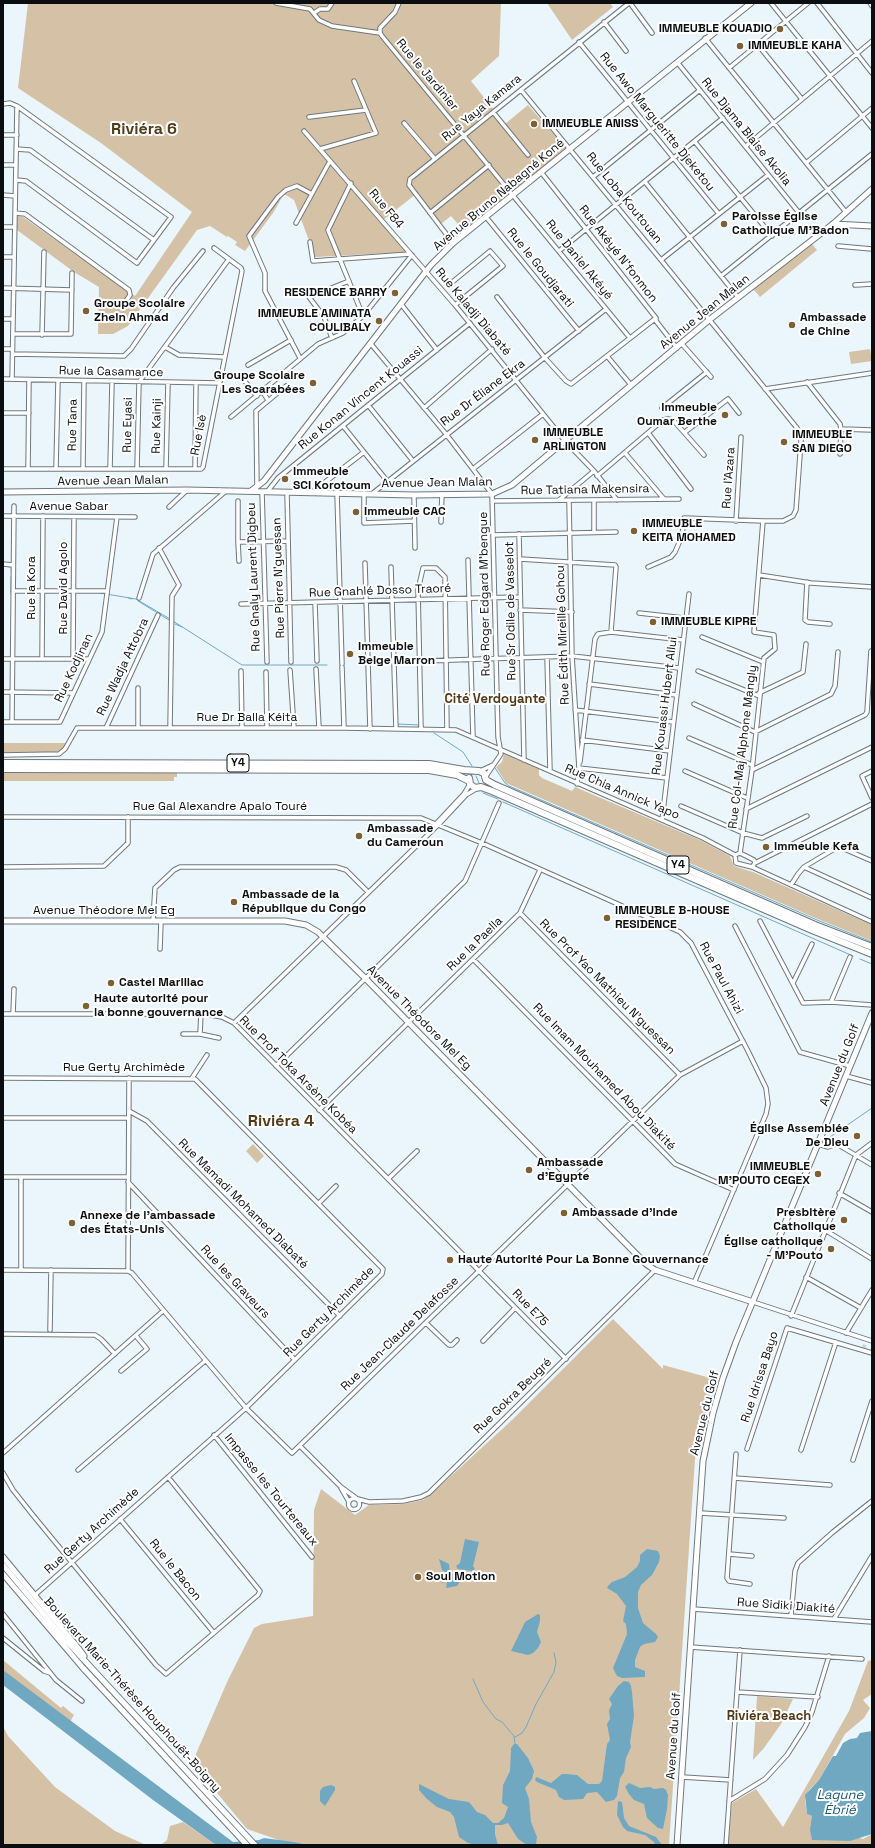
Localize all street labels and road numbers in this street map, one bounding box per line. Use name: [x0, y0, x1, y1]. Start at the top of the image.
street label: Rue le Jardinier: [393, 36, 461, 114]
street label: Rue Awo Margueritte Djeketou: [597, 50, 717, 194]
street label: Rue Yaya Kamara: [439, 72, 525, 144]
street label: Rue Djama Blaise Akolia: [698, 75, 794, 189]
street label: Avenue Bruno Nabagné Koné: [431, 136, 567, 254]
street label: Rue Loba Koutouan: [583, 150, 665, 246]
street label: Rue F84: [366, 187, 406, 231]
street label: Rue Akéyé N'fonmon: [576, 203, 660, 305]
street label: Rue Daniel Akéyé: [542, 217, 616, 303]
street label: Rue le Goudjarati: [504, 225, 576, 311]
street label: Rue Kaladji Diabaté: [432, 265, 514, 359]
street label: Avenue Jean Malan: [657, 271, 753, 353]
street label: Rue Konan Vincent Kouassi: [296, 343, 426, 453]
street label: Rue Dr Éliane Ekra: [438, 357, 528, 429]
street label: Rue la Casamance: [59, 364, 163, 380]
street label: Rue Eyasi: [120, 397, 136, 453]
street label: Rue Kainji: [149, 398, 165, 454]
street label: Rue Tana: [65, 399, 81, 451]
street label: Rue Isè: [188, 413, 210, 457]
street label: Rue l'Azara: [720, 447, 738, 509]
street label: Avenue Jean Malan: [57, 473, 169, 489]
street label: Avenue Jean Malan: [381, 475, 493, 491]
street label: Rue Tatiana Makensira: [521, 482, 649, 498]
street label: Avenue Sabar: [30, 500, 108, 514]
street label: Rue Gnaly Laurent Digbeu: [244, 502, 264, 652]
street label: Rue Roger Edgard M'bengue: [476, 512, 494, 676]
street label: Rue Pierre N'guessan: [270, 517, 288, 639]
street label: Rue Sr Odile de Vasselot: [503, 541, 519, 681]
street label: Rue David Agolo: [57, 542, 71, 634]
street label: Rue la Kora: [25, 556, 39, 620]
street label: Rue Édith Mireille Gohou: [553, 565, 573, 705]
street label: Rue Gnahlé Dosso Traoré: [309, 581, 451, 601]
street label: Rue Wadja Attobra: [94, 616, 152, 718]
street label: Rue Kodjinan: [52, 631, 96, 705]
street label: Rue Kouassi Hubert Allui: [649, 636, 681, 776]
street label: Rue Col-Maj Alphone Mangly: [726, 664, 760, 830]
street label: Rue Dr Balla Kéita: [197, 711, 297, 725]
road number: Y4: [227, 754, 249, 772]
street label: Rue Chia Annick Yapo: [562, 761, 682, 823]
street label: Rue Gal Alexandre Apalo Touré: [133, 800, 307, 814]
road number: Y4: [667, 856, 689, 874]
street label: Avenue Théodore Mel Eg: [33, 904, 175, 918]
street label: Rue la Paella: [444, 914, 506, 974]
street label: Rue Prof Yao Mathieu N'guessan: [536, 916, 678, 1058]
street label: Rue Paul Ahizi: [696, 940, 746, 1016]
street label: Avenue Théodore Mel Eg: [364, 963, 474, 1073]
street label: Rue Imam Mouhamed Abou Diakité: [530, 1000, 678, 1154]
street label: Rue Prof Toka Arsène Kobéa: [236, 1013, 360, 1137]
street label: Avenue du Golf: [817, 1022, 863, 1108]
street label: Rue Gerty Archimède: [63, 1061, 185, 1075]
street label: Rue Mamadi Mohamed Diabaté: [175, 1136, 311, 1272]
street label: Rue les Graveurs: [197, 1242, 273, 1322]
street label: Rue Gerty Archimède: [281, 1264, 377, 1360]
street label: Rue Jean-Claude Delafosse: [338, 1274, 462, 1394]
street label: Rue E75: [509, 1287, 551, 1329]
street label: Rue Idrissa Bayo: [738, 1329, 782, 1425]
street label: Rue Gokra Beugré: [471, 1355, 555, 1437]
street label: Avenue du Golf: [687, 1369, 723, 1457]
street label: Impasse les Tourtereaux: [221, 1431, 321, 1549]
street label: Rue Gerty Archimède: [42, 1485, 142, 1577]
street label: Rue le Bacon: [146, 1536, 204, 1604]
street label: Boulevard Marie-Thérèse Houphouët-Boigny: [41, 1595, 223, 1795]
street label: Rue Sidiki Diakité: [737, 1595, 835, 1617]
street label: Avenue du Golf: [664, 1692, 684, 1780]

